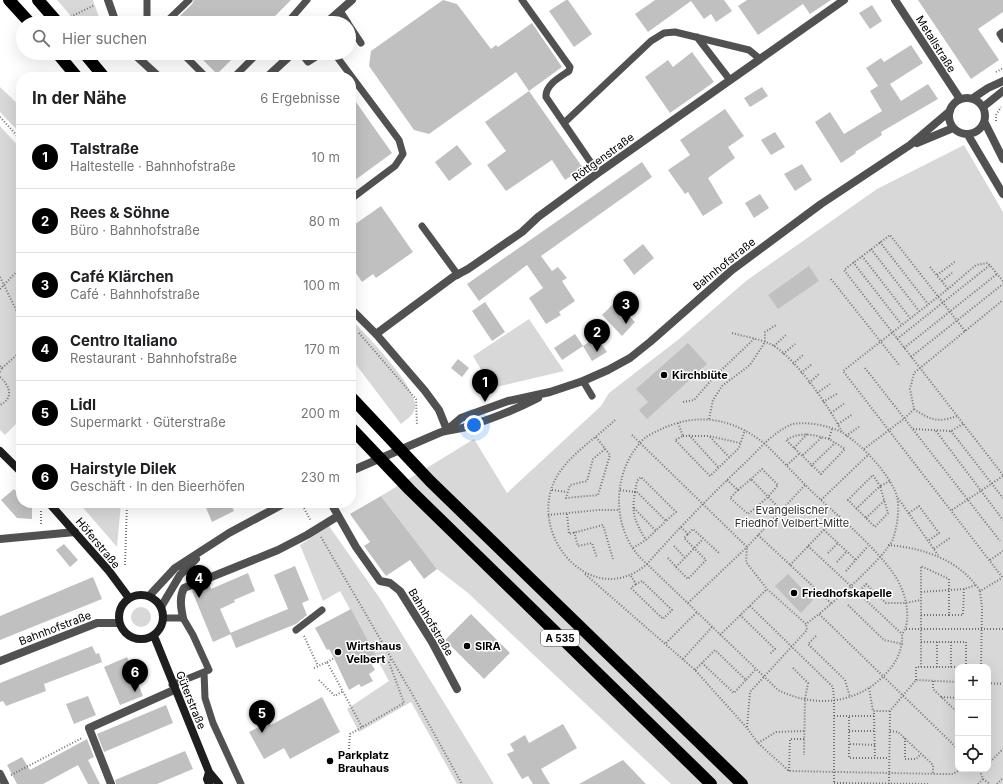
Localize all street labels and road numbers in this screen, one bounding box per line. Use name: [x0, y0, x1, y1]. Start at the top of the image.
street label: Metallstraße: [913, 13, 959, 75]
street label: Röttgenstraße: [569, 130, 637, 184]
street label: Bahnhofstraße: [690, 235, 758, 293]
street label: Höferstraße: [73, 515, 123, 571]
street label: Bahnhofstraße: [405, 586, 457, 658]
street label: Bahnhofstraße: [17, 608, 93, 648]
road number: A 535: [541, 630, 579, 646]
street label: Güterstraße: [173, 669, 209, 731]

